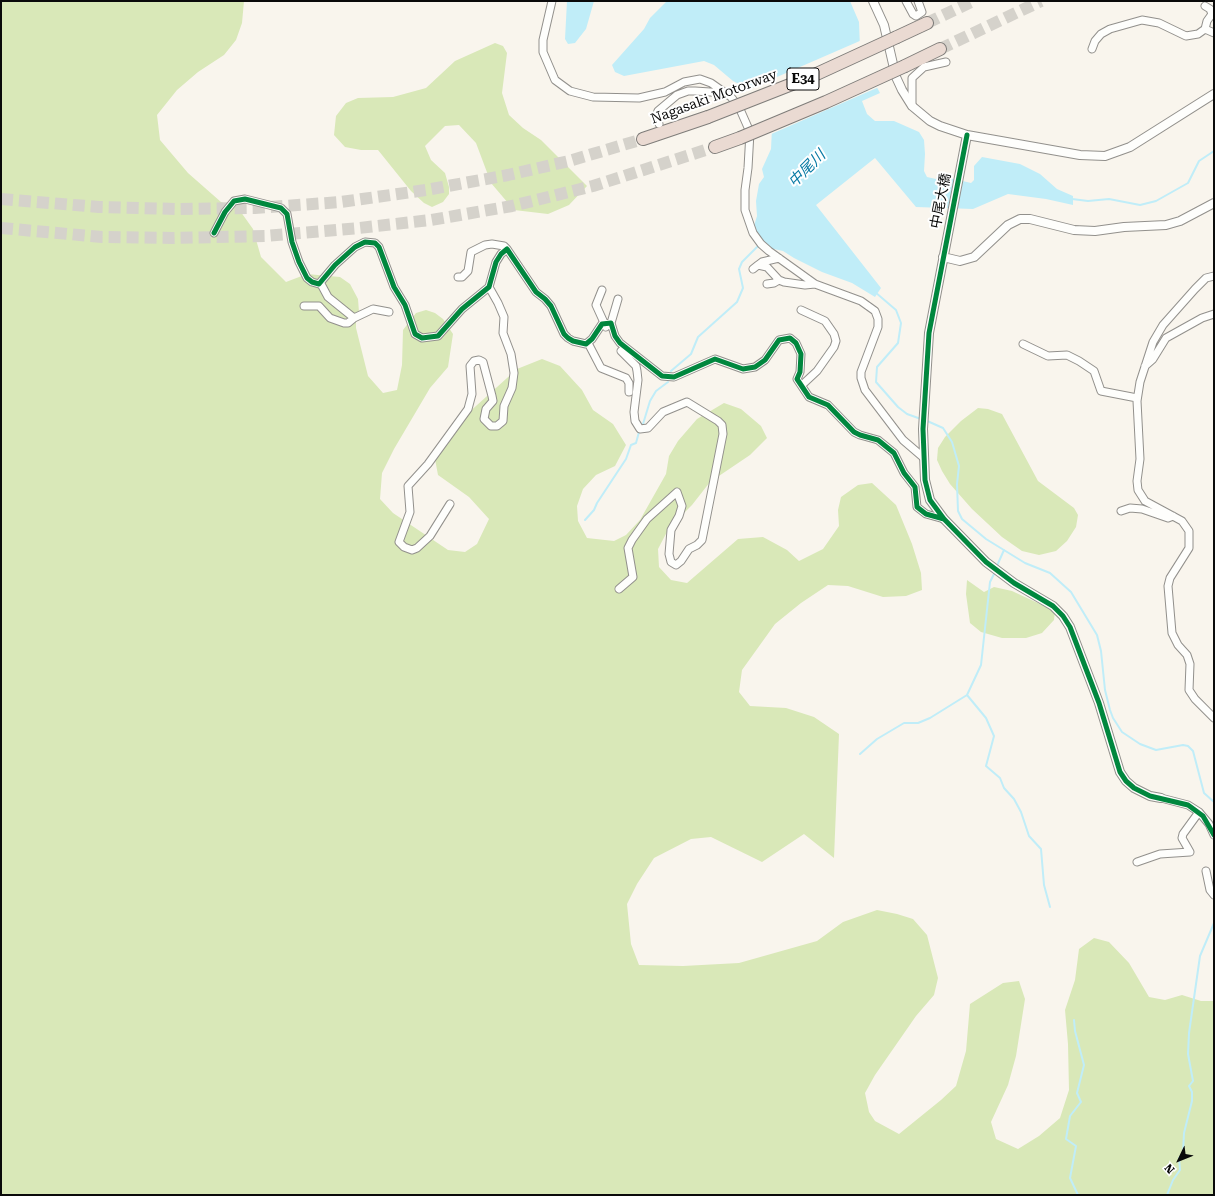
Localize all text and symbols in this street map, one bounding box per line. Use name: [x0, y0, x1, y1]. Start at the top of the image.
street label: Nagasaki Motorway: [648, 66, 780, 128]
road number: E34: [787, 68, 819, 90]
water label: 中尾川: [785, 147, 829, 191]
street label: 中尾大橋: [927, 172, 955, 230]
north arrow: [1159, 1140, 1199, 1180]
text: N: [1162, 1161, 1178, 1176]

